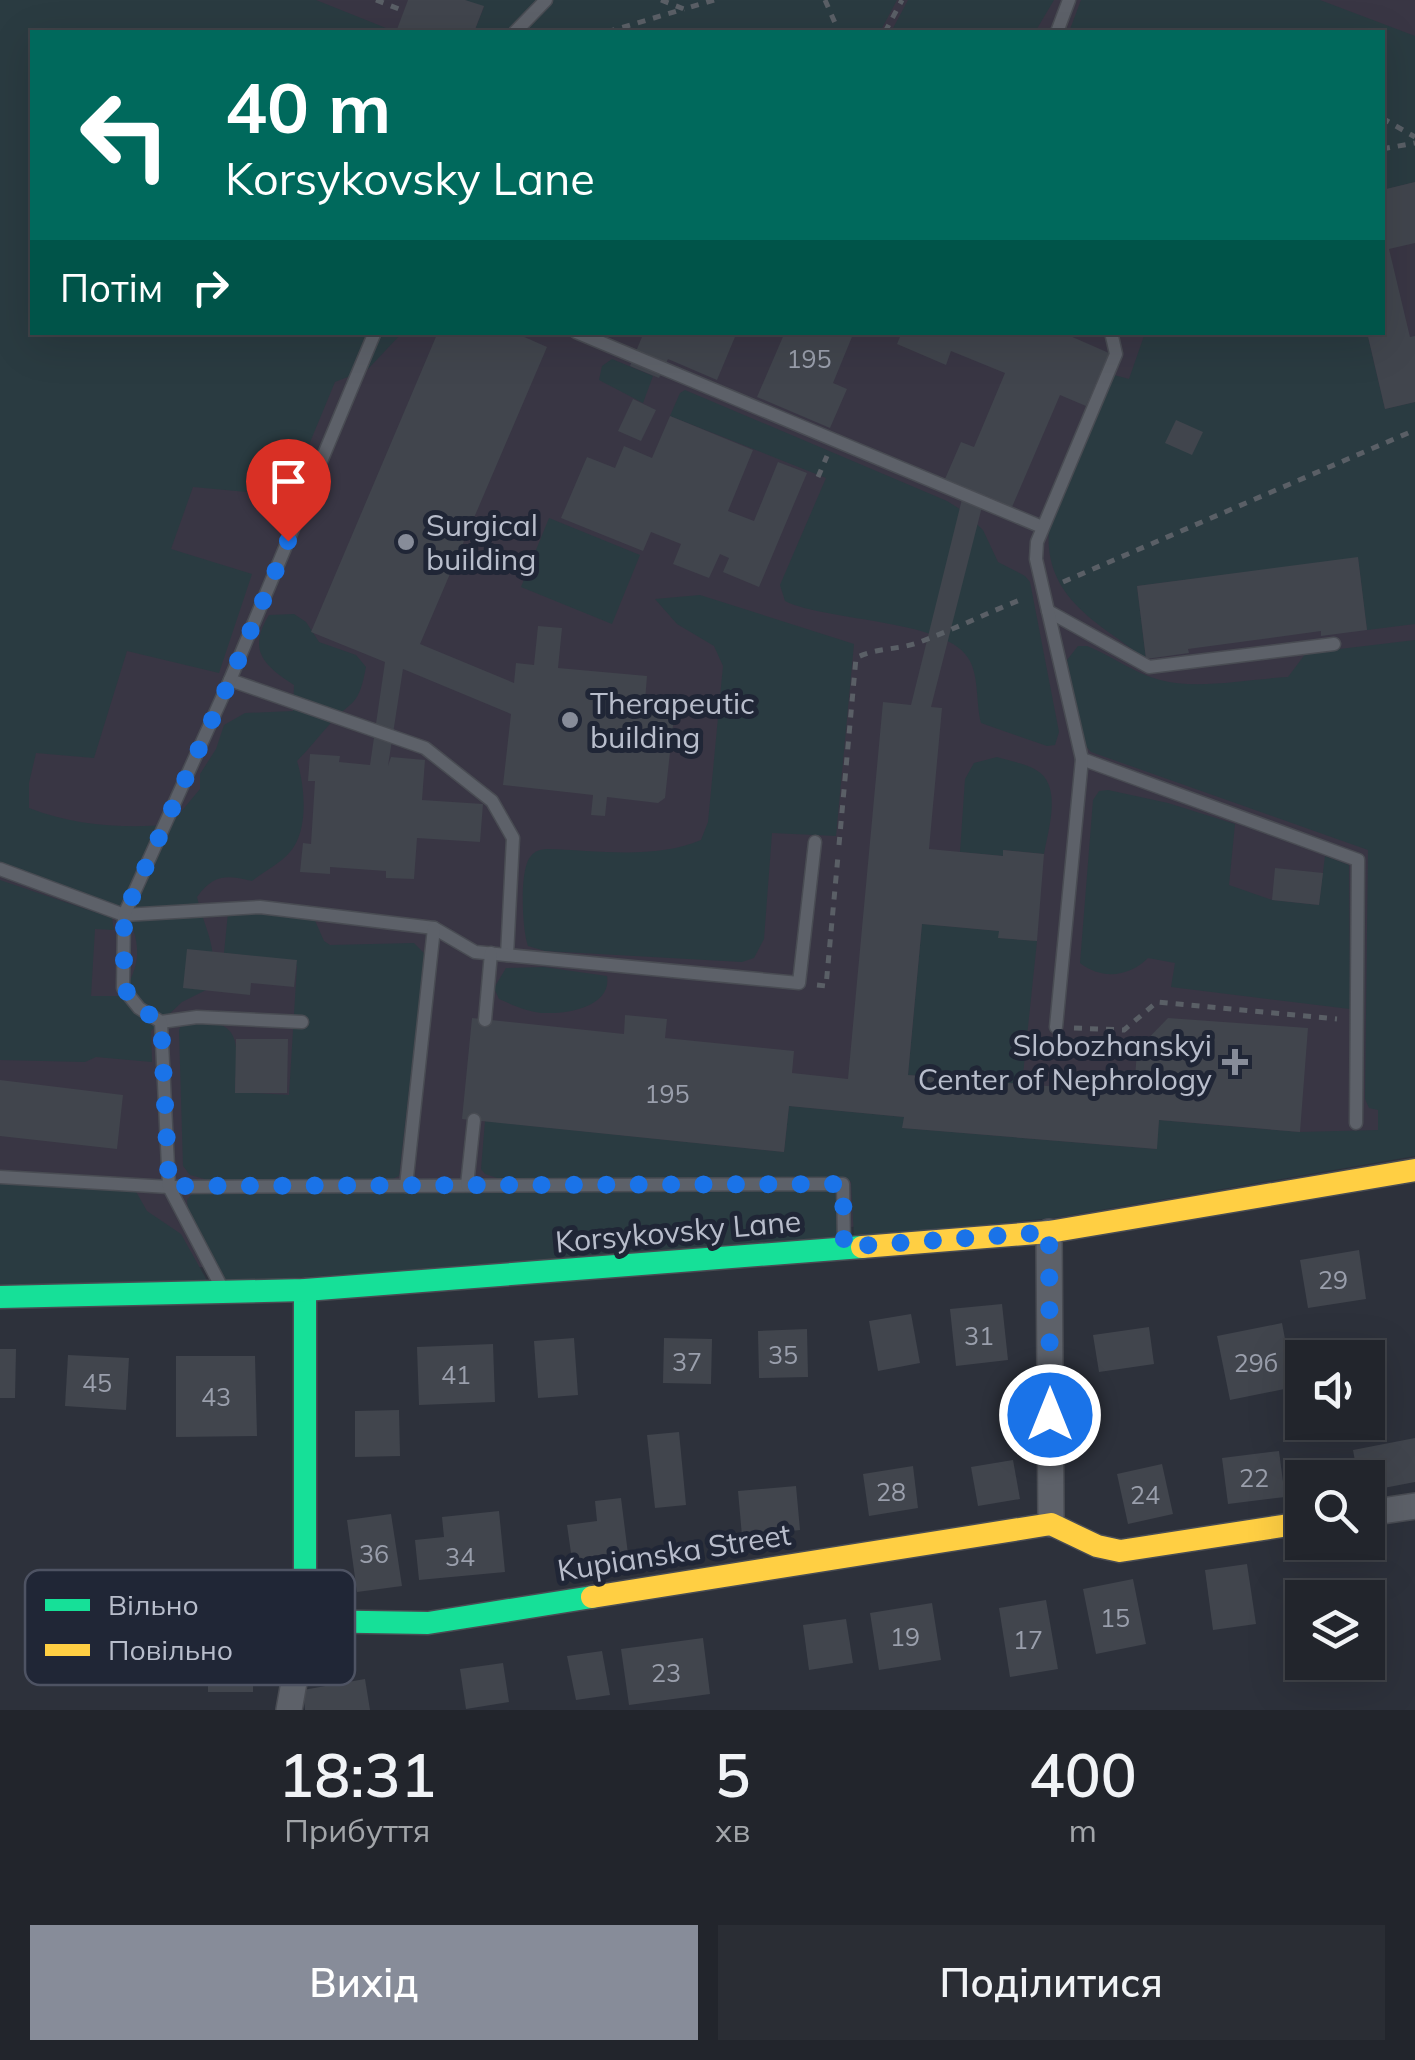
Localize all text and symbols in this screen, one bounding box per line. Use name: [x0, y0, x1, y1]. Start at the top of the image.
text: 40 m: [225, 63, 391, 151]
icon: left: [60, 70, 190, 200]
text: Korsykovsky Lane: [225, 150, 595, 206]
icon: right: [183, 260, 238, 315]
text: Потім: [60, 264, 163, 312]
house number: 195: [786, 343, 832, 374]
pin: [246, 439, 331, 542]
icon: arrive: [261, 454, 316, 509]
place label: Surgical building: [426, 506, 538, 578]
marker: Surgical building: [395, 531, 417, 553]
place label: Therapeutic building: [590, 684, 755, 756]
marker: Therapeutic building: [559, 709, 581, 731]
place label: Slobozhanskyi Center of Nephrology: [918, 1026, 1212, 1098]
marker: Slobozhanskyi Center of Nephrology: [1222, 1049, 1248, 1075]
house number: 195: [644, 1078, 690, 1109]
street label: Korsykovsky Lane: [554, 1201, 802, 1261]
house number: 29: [1318, 1264, 1348, 1295]
house number: 31: [964, 1320, 994, 1351]
house number: 35: [768, 1339, 798, 1370]
map controls: [1285, 1340, 1385, 1680]
button: sound: [1285, 1340, 1385, 1440]
house number: 37: [672, 1346, 702, 1377]
house number: 29б: [1234, 1347, 1278, 1378]
house number: 41: [441, 1359, 471, 1390]
position arrow: [998, 1363, 1102, 1467]
house number: 45: [82, 1367, 112, 1398]
house number: 43: [201, 1381, 231, 1412]
button: search: [1285, 1460, 1385, 1560]
house number: 22: [1239, 1462, 1269, 1493]
house number: 28: [876, 1476, 906, 1507]
house number: 24: [1130, 1479, 1160, 1510]
street label: Kupianska Street: [555, 1515, 793, 1589]
house number: 36: [359, 1538, 389, 1569]
house number: 34: [445, 1541, 475, 1572]
legend: [25, 1570, 355, 1685]
button: layers: [1285, 1580, 1385, 1680]
text: Вільно: [108, 1587, 199, 1622]
house number: 15: [1100, 1602, 1130, 1633]
house number: 19: [890, 1621, 920, 1652]
house number: 17: [1013, 1624, 1043, 1655]
text: Повільно: [108, 1632, 233, 1667]
house number: 23: [651, 1657, 681, 1688]
text: 18:31: [278, 1737, 436, 1812]
text: 5: [715, 1737, 751, 1812]
text: 400: [1029, 1737, 1137, 1812]
text: Прибуття: [284, 1810, 430, 1850]
text: хв: [715, 1810, 750, 1850]
text: m: [1069, 1810, 1097, 1850]
button: Вихід: [30, 1925, 698, 2040]
button: Поділитися: [718, 1925, 1385, 2040]

